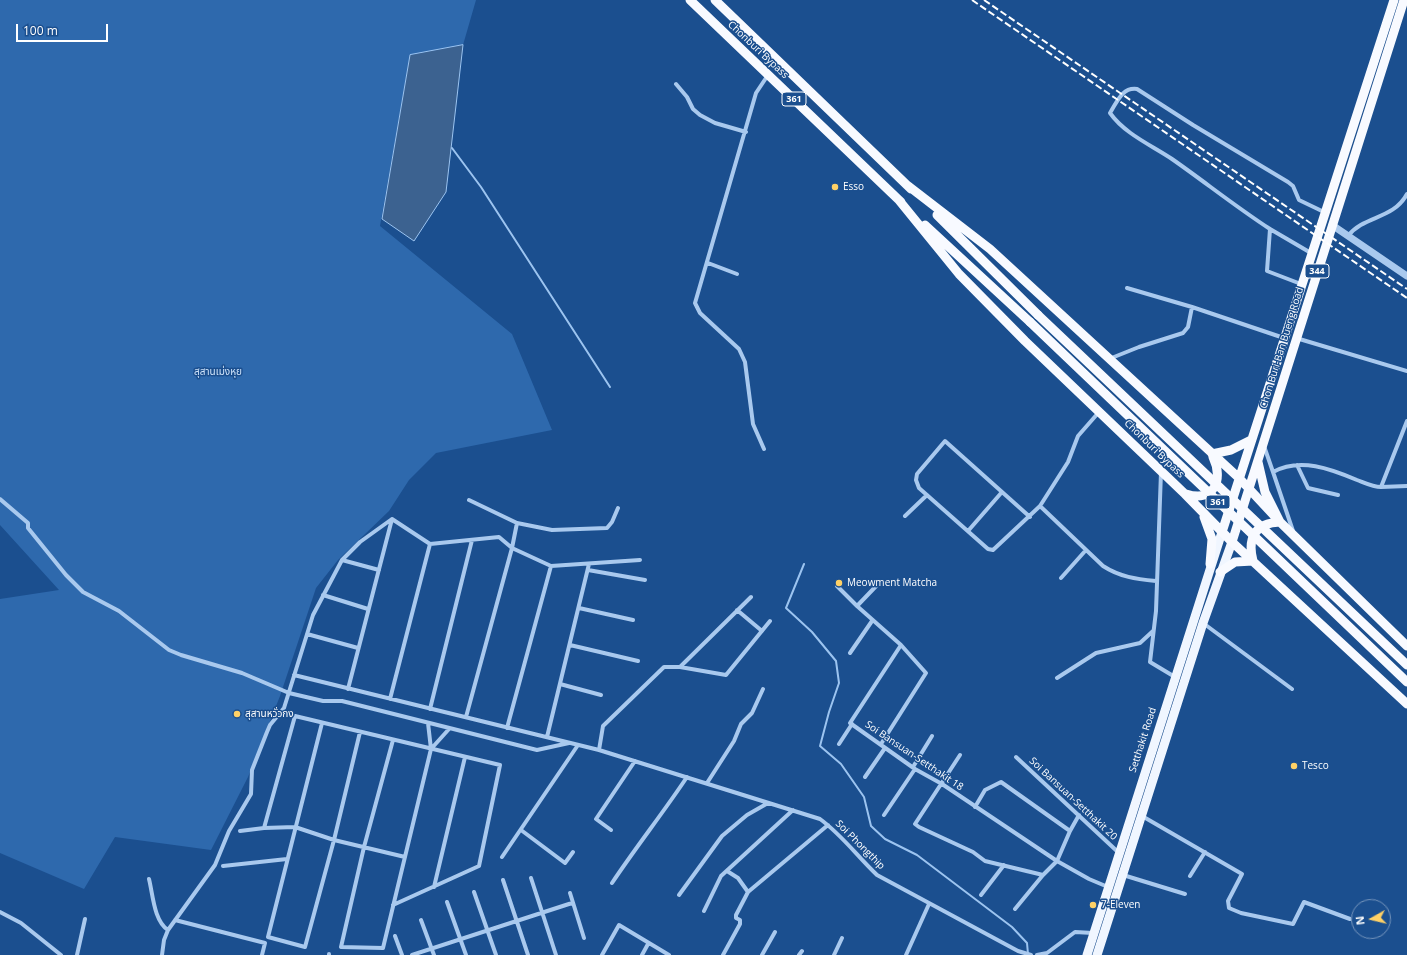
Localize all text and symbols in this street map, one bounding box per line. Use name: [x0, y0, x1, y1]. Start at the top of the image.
scale bar: [18, 16, 110, 42]
street label: Chonburi Bypass: [725, 19, 791, 81]
text: 100 m: [23, 22, 58, 39]
road number: 361: [782, 92, 806, 106]
place label: Esso: [843, 181, 864, 193]
marker: Esso: [830, 182, 840, 192]
road number: 344: [1305, 264, 1329, 278]
street label: Chon Buri-Ban Bueng Road: [1258, 286, 1306, 410]
park label: สุสานเม่งหุย: [194, 366, 242, 378]
street label: Chonburi Bypass: [1122, 417, 1186, 481]
road number: 361: [1206, 495, 1230, 509]
place label: Meowment Matcha: [847, 577, 937, 589]
marker: Meowment Matcha: [834, 578, 844, 588]
street label: Setthakit Road: [1127, 706, 1159, 774]
place label: สุสานหวั่วกง: [245, 708, 294, 720]
marker: สุสานหวั่วกง: [232, 709, 242, 719]
street label: Soi Bansuan-Setthakit 18: [863, 719, 965, 793]
street label: Soi Bansuan-Setthakit 20: [1027, 755, 1119, 843]
place label: Tesco: [1302, 760, 1329, 772]
marker: Tesco: [1289, 761, 1299, 771]
street label: Soi Phongthip: [833, 818, 887, 872]
place label: 7-Eleven: [1101, 899, 1140, 911]
north arrow: [1351, 899, 1391, 939]
marker: 7-Eleven: [1088, 900, 1098, 910]
text: N: [1352, 915, 1368, 926]

